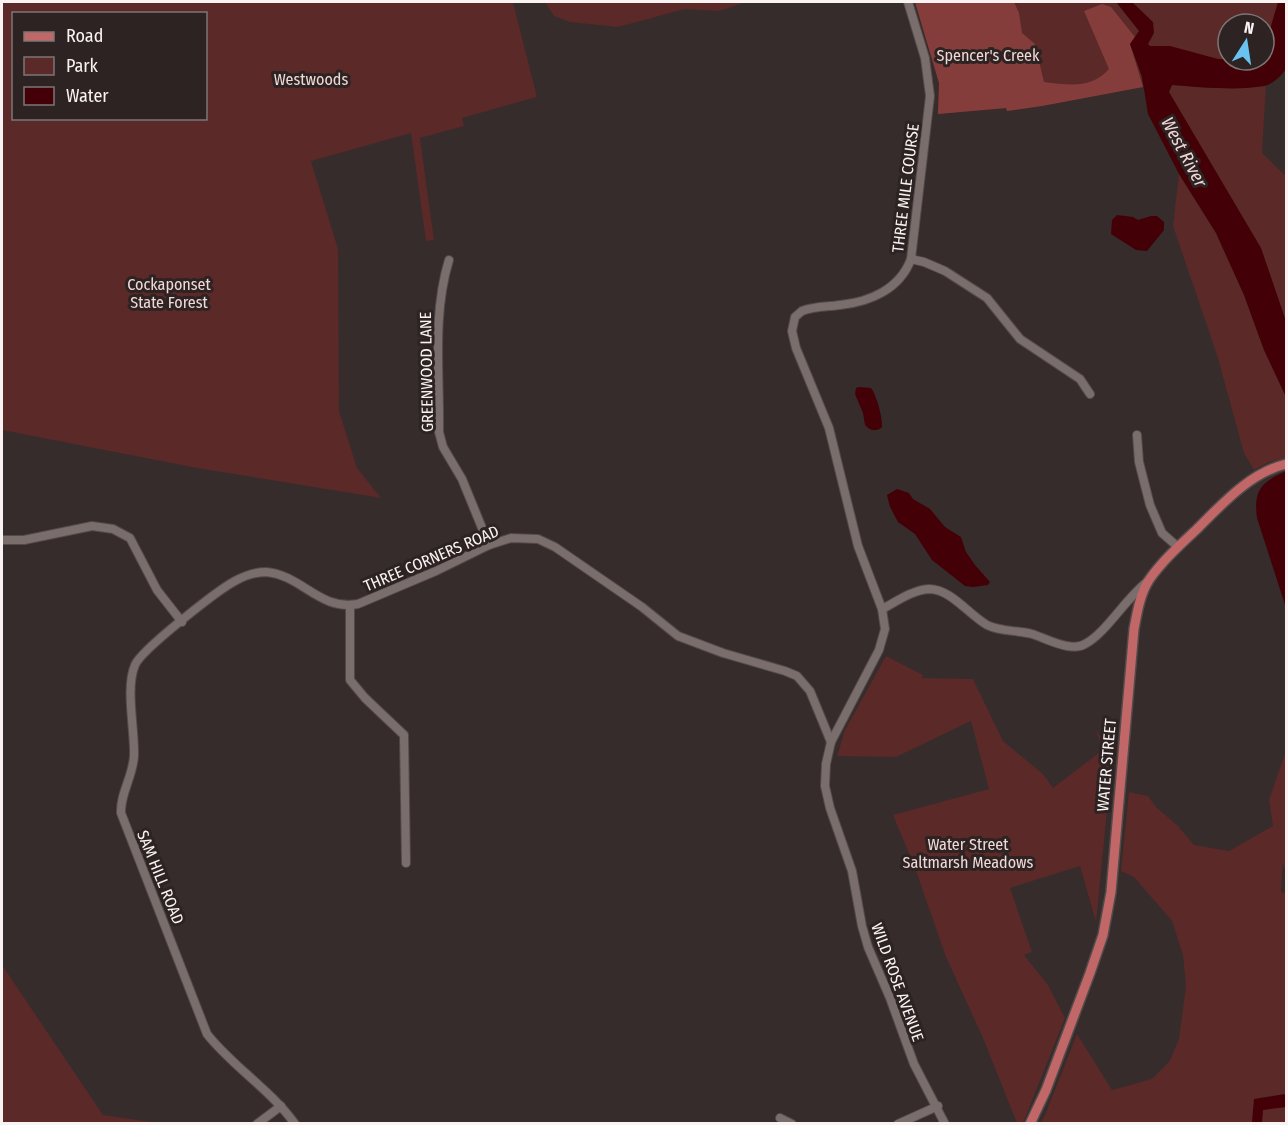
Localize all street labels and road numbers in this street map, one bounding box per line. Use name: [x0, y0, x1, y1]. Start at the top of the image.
street label: THREE MILE COURSE: [888, 122, 923, 254]
street label: GREENWOOD LANE: [416, 312, 437, 432]
street label: THREE CORNERS ROAD: [361, 521, 502, 596]
street label: WATER STREET: [1093, 717, 1120, 812]
street label: SAM HILL ROAD: [133, 828, 188, 927]
street label: WILD ROSE AVENUE: [867, 920, 928, 1044]

